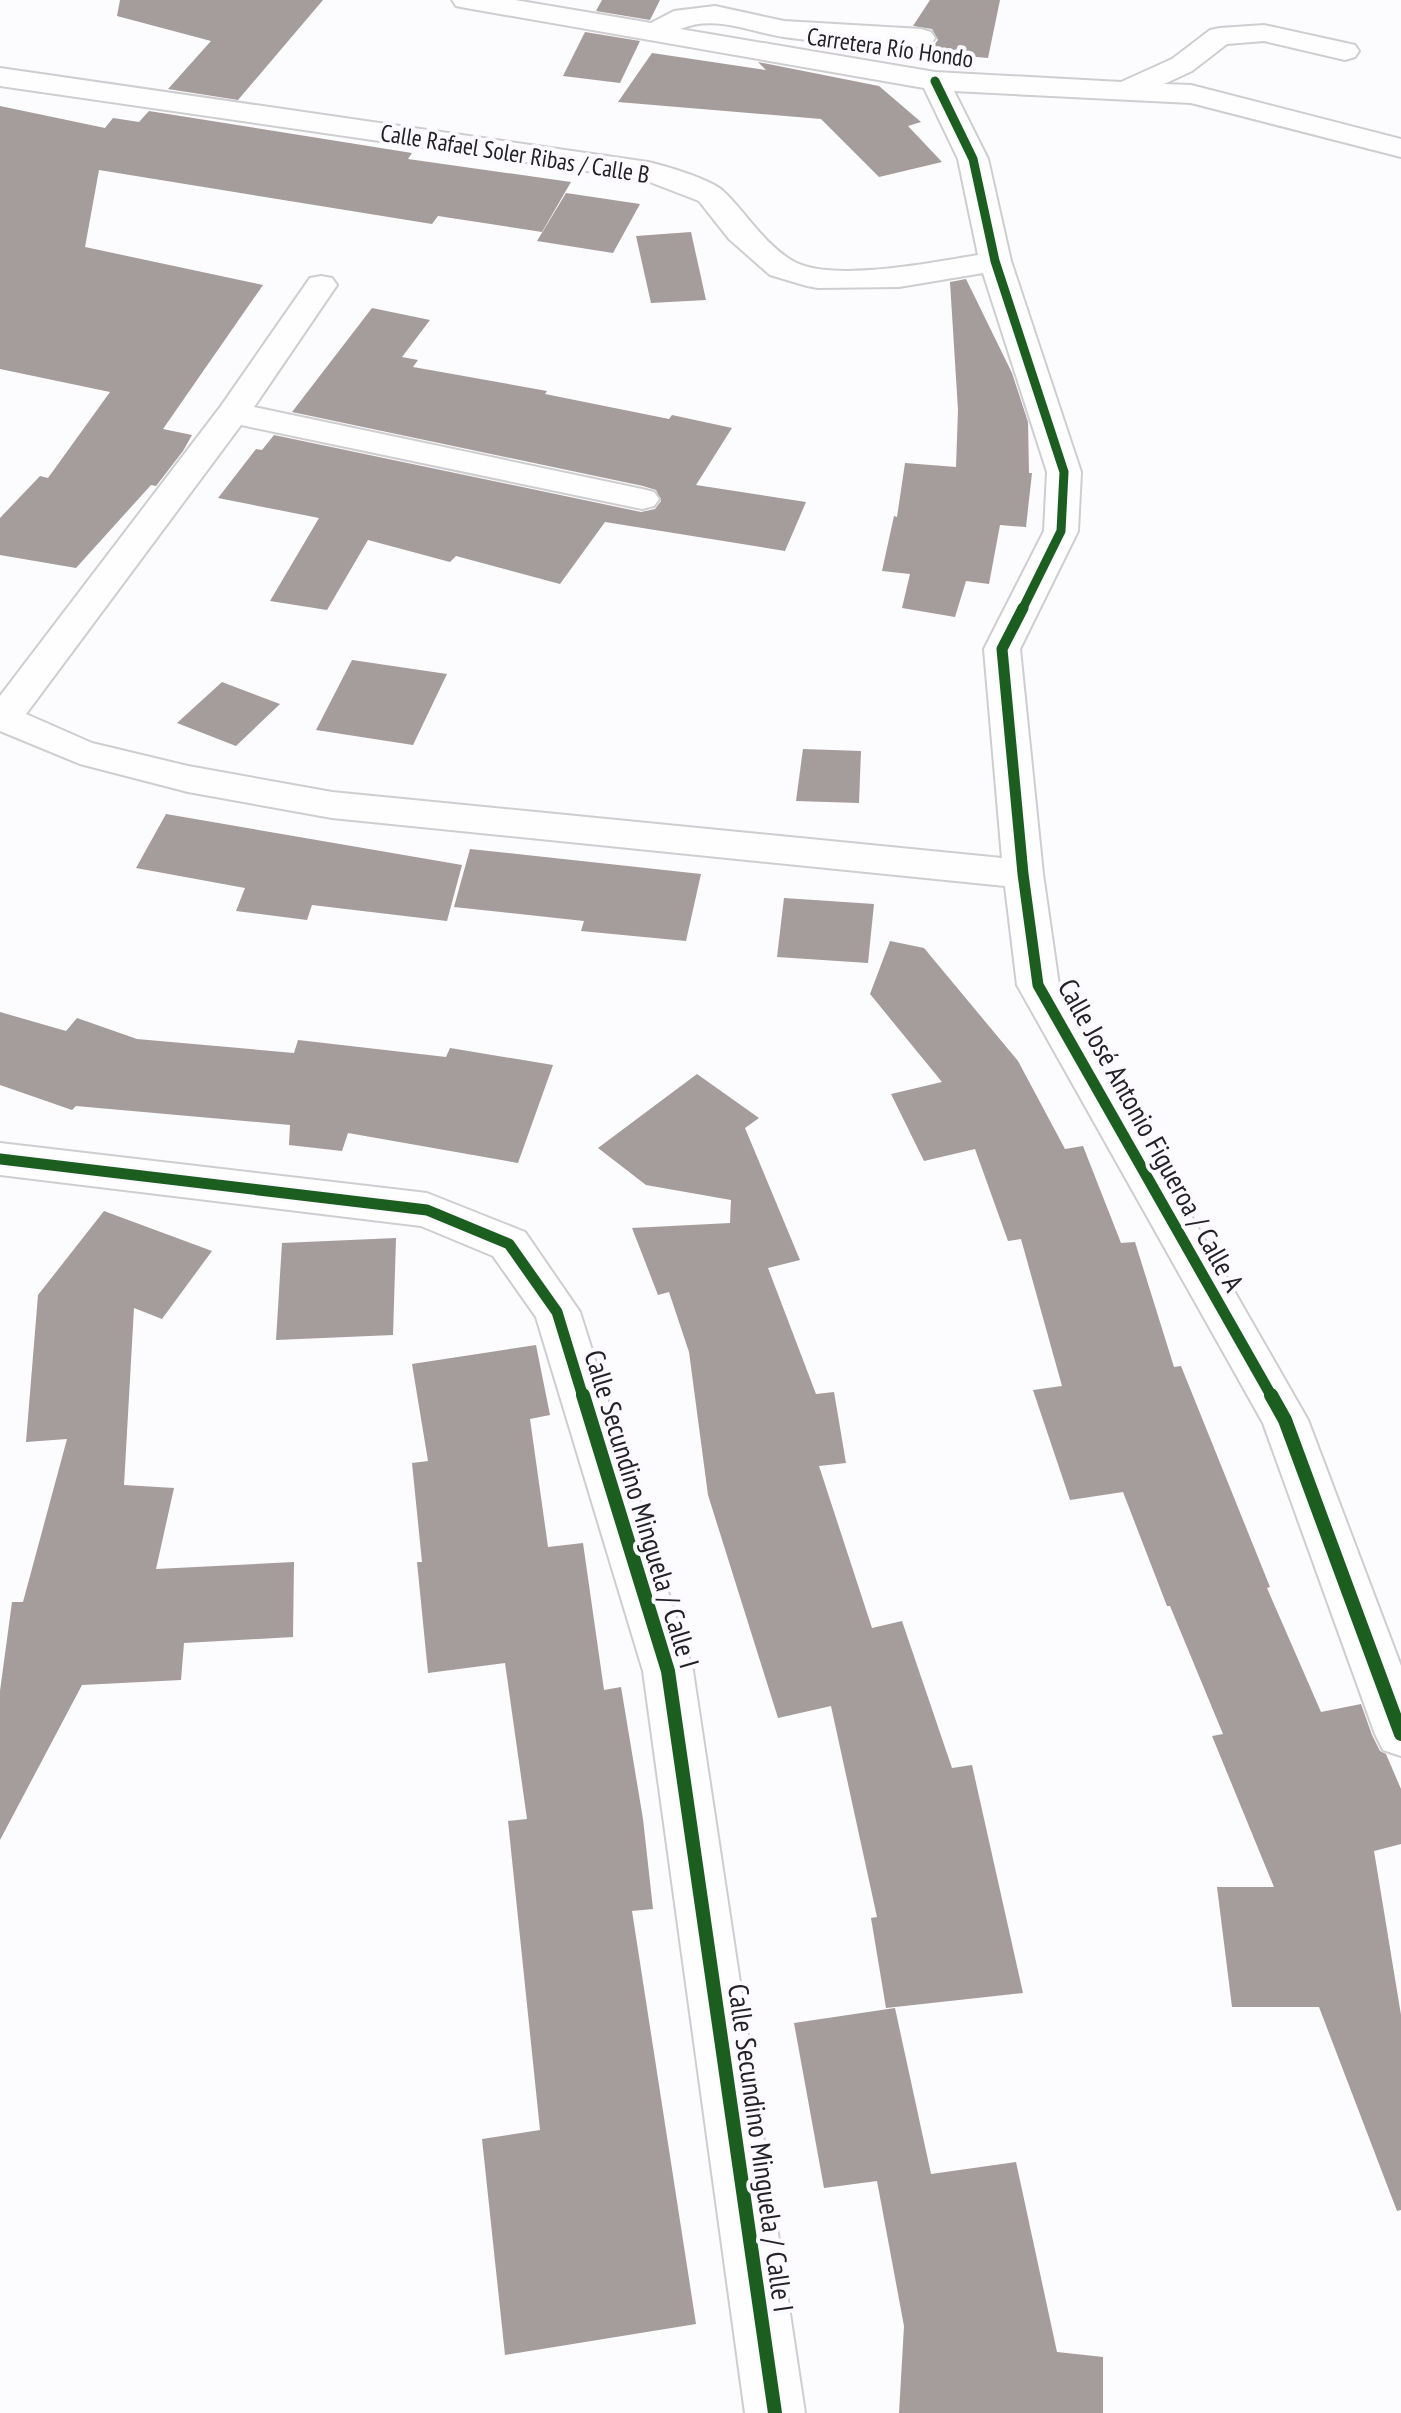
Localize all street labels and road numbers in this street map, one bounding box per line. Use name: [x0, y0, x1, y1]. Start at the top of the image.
street label: Carretera Río Hondo: [805, 20, 975, 75]
street label: Calle Rafael Soler Ribas / Calle B: [379, 117, 652, 190]
street label: Calle José Antonio Figueroa / Calle A: [1050, 972, 1253, 1298]
street label: Calle Secundino Minguela / Calle I: [576, 1345, 709, 1673]
street label: Calle Secundino Minguela / Calle I: [720, 1981, 803, 2314]

